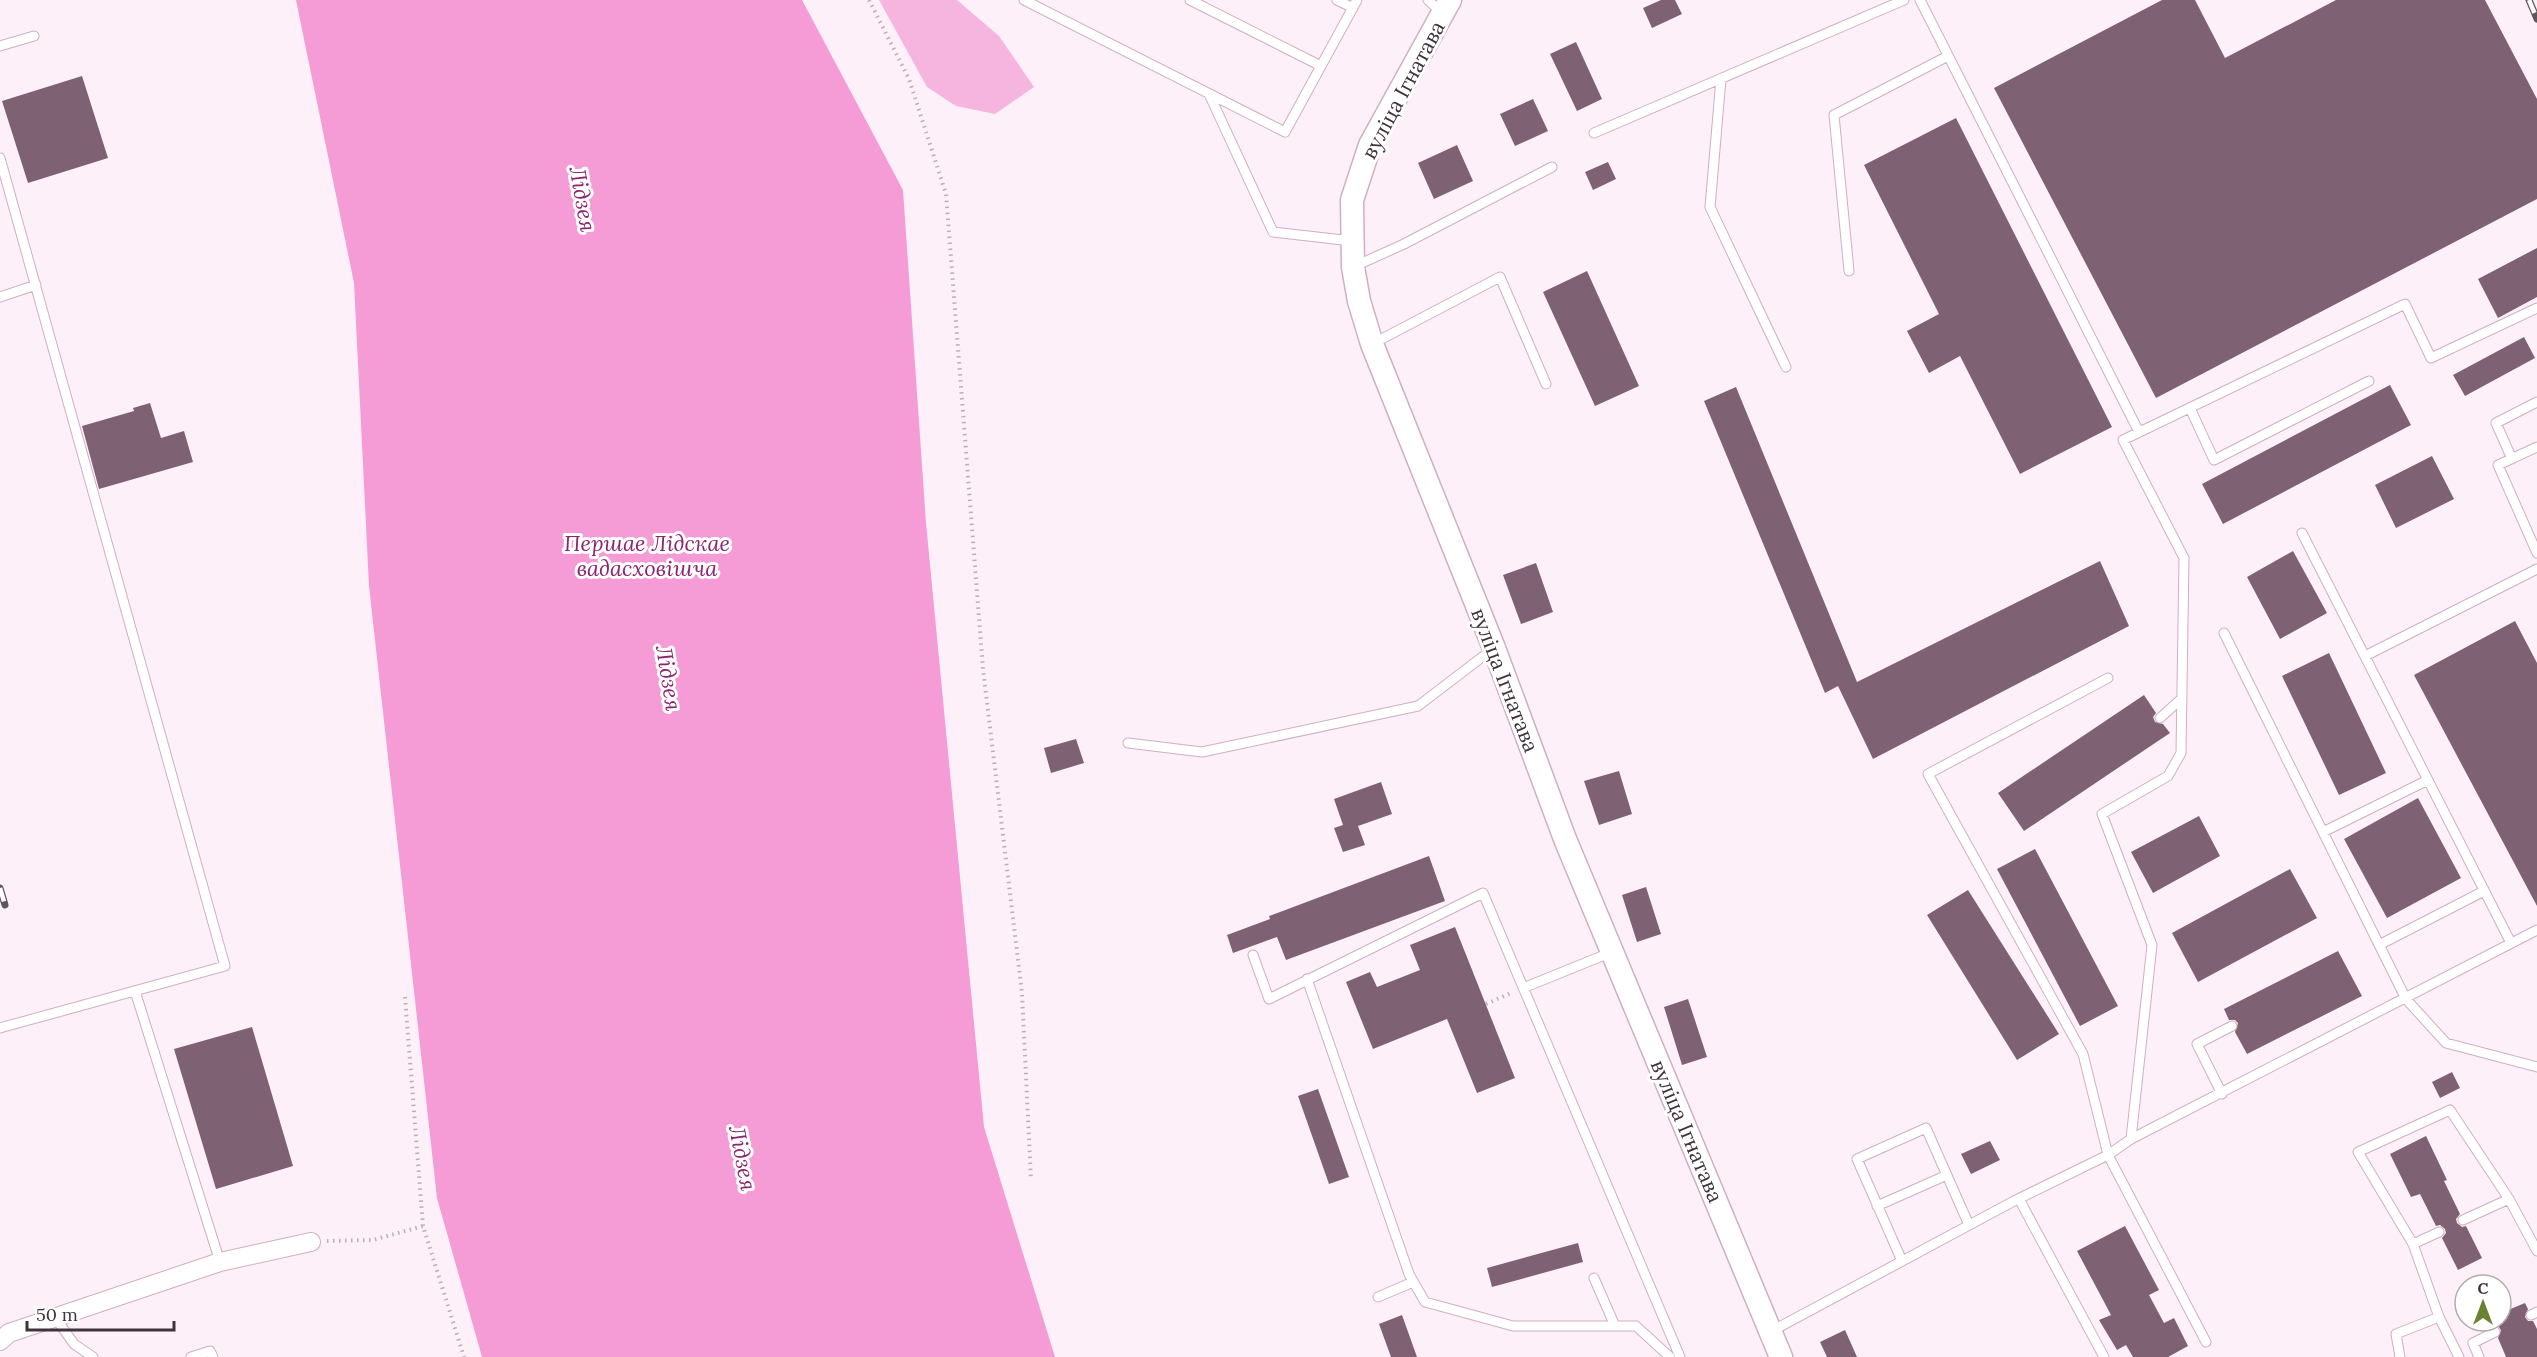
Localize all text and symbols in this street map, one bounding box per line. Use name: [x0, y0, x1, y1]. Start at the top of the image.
street label: вуліца Ігнатава: [1355, 16, 1451, 164]
water label: Лідзея: [564, 164, 603, 234]
water label: Першае Лідскае вадасховішча: [564, 529, 730, 582]
street label: вуліца Ігнатава: [1465, 604, 1545, 756]
water label: Лідзея: [650, 643, 688, 713]
street label: вуліца Ігнатава: [1645, 1056, 1729, 1207]
water label: Лідзея: [723, 1123, 763, 1194]
north arrow: [2453, 1273, 2513, 1333]
text: С: [2477, 1278, 2489, 1298]
scale bar: [27, 1294, 174, 1332]
text: 50 m: [36, 1303, 78, 1326]

